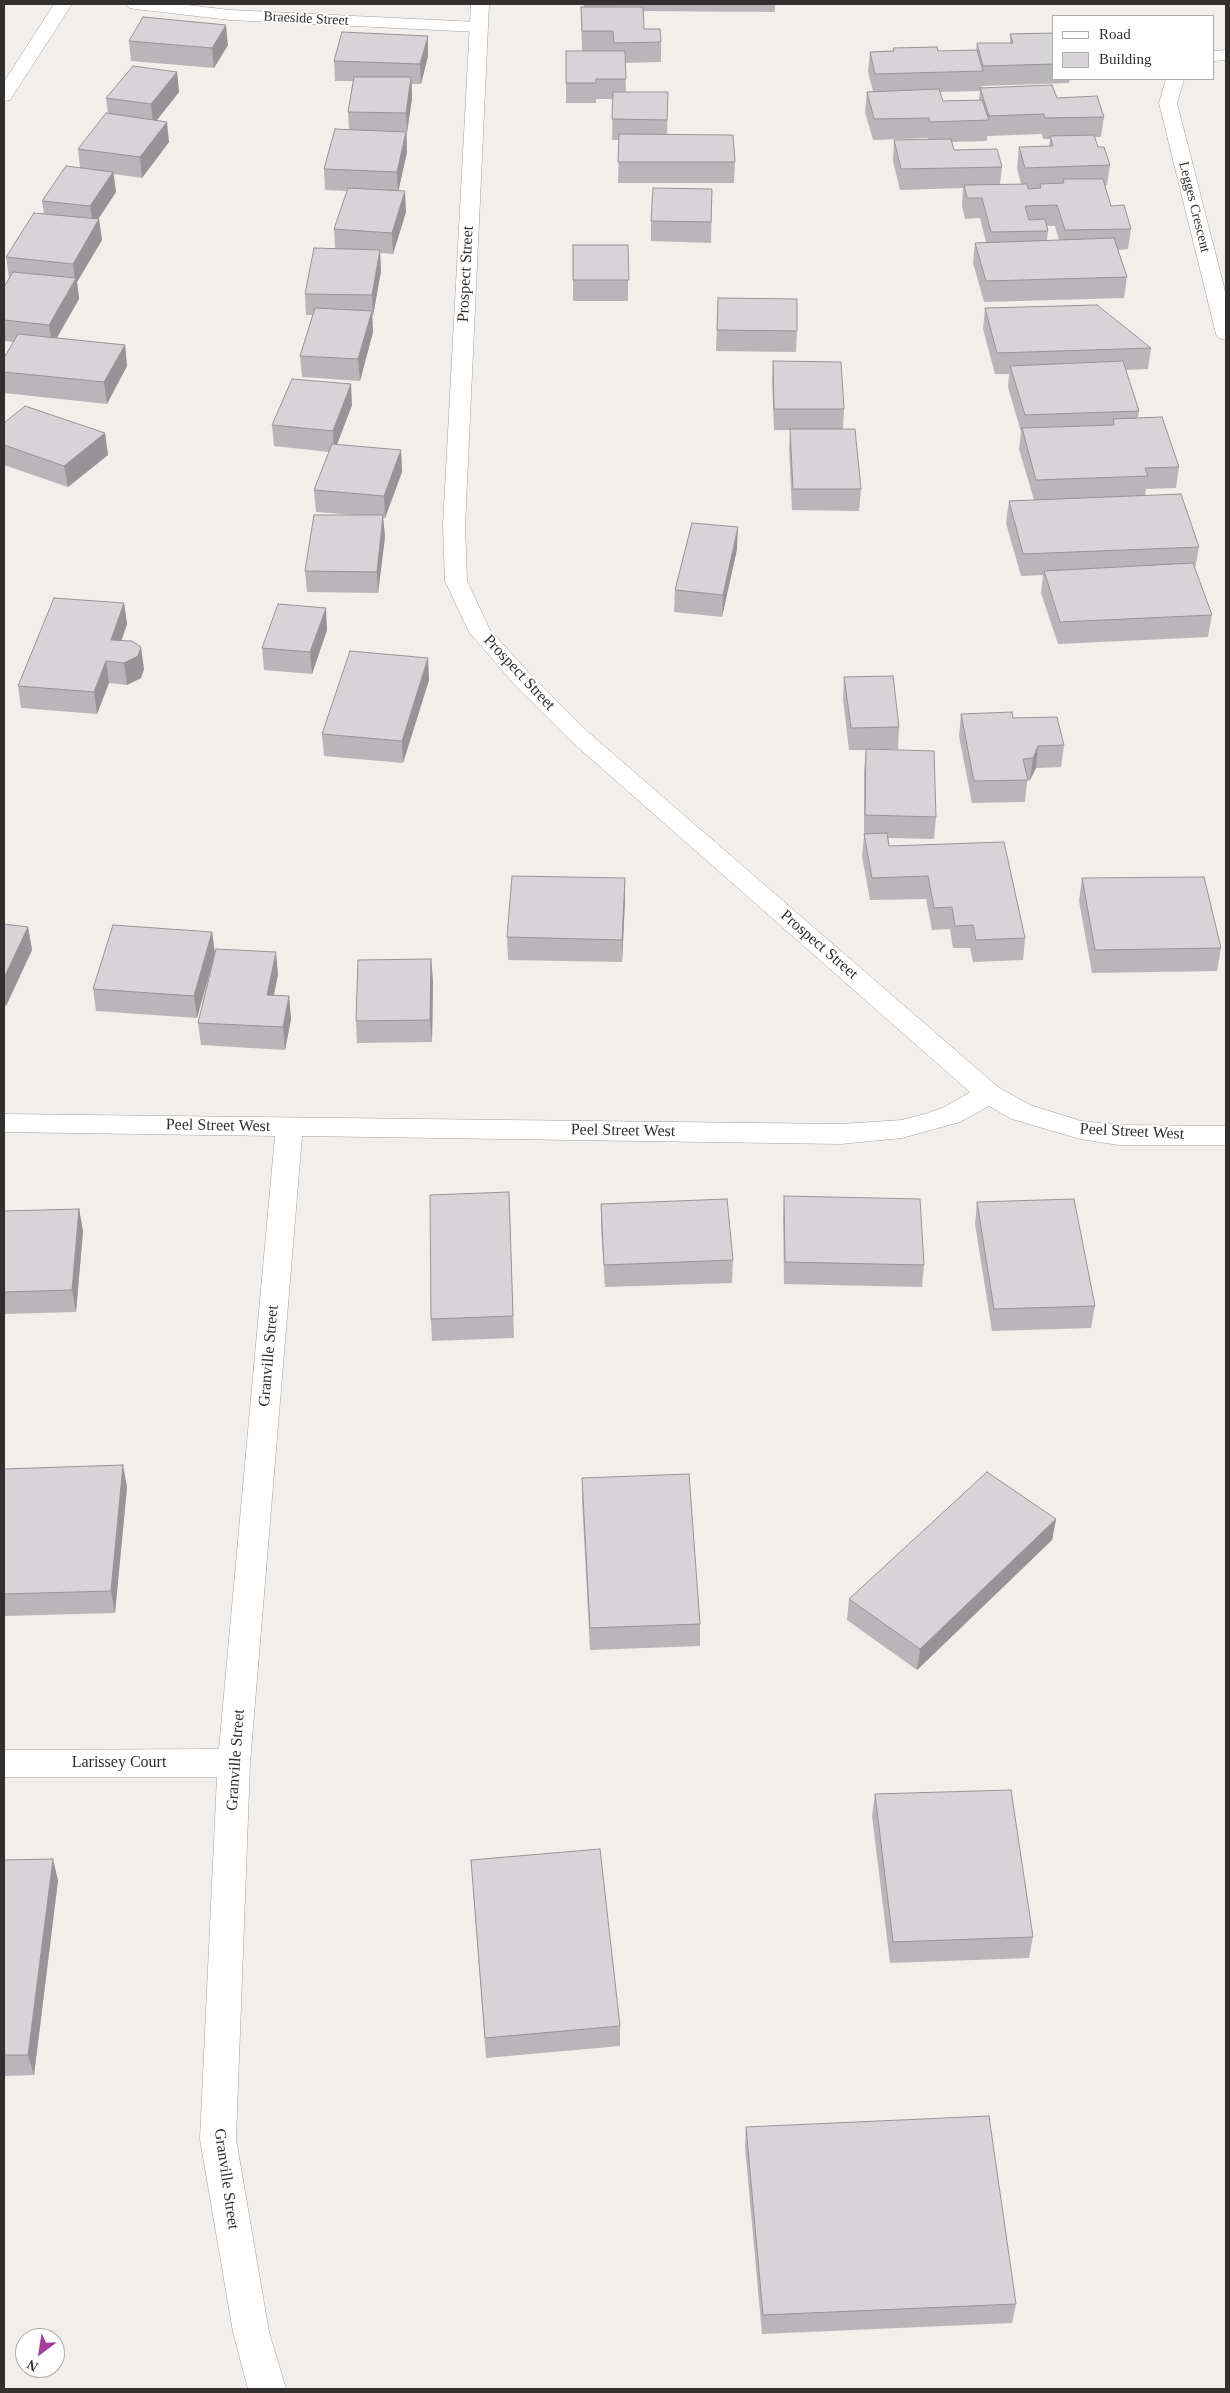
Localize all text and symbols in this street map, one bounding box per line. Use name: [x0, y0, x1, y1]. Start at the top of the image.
street label: Braeside Street: [263, 8, 349, 30]
legend: [1052, 15, 1215, 80]
text: Road: [1099, 26, 1131, 42]
text: Building: [1099, 51, 1152, 67]
street label: Legges Crescent: [1175, 160, 1213, 254]
street label: Prospect Street: [454, 225, 478, 323]
street label: Prospect Street: [479, 631, 559, 715]
street label: Prospect Street: [776, 906, 862, 984]
street label: Peel Street West: [166, 1115, 270, 1137]
street label: Peel Street West: [571, 1120, 675, 1142]
street label: Peel Street West: [1079, 1120, 1185, 1144]
street label: Granville Street: [255, 1304, 283, 1408]
street label: Granville Street: [223, 1709, 249, 1811]
street label: Larissey Court: [72, 1753, 166, 1773]
street label: Granville Street: [209, 2127, 243, 2231]
north arrow: [15, 2328, 65, 2378]
text: N: [24, 2356, 41, 2374]

